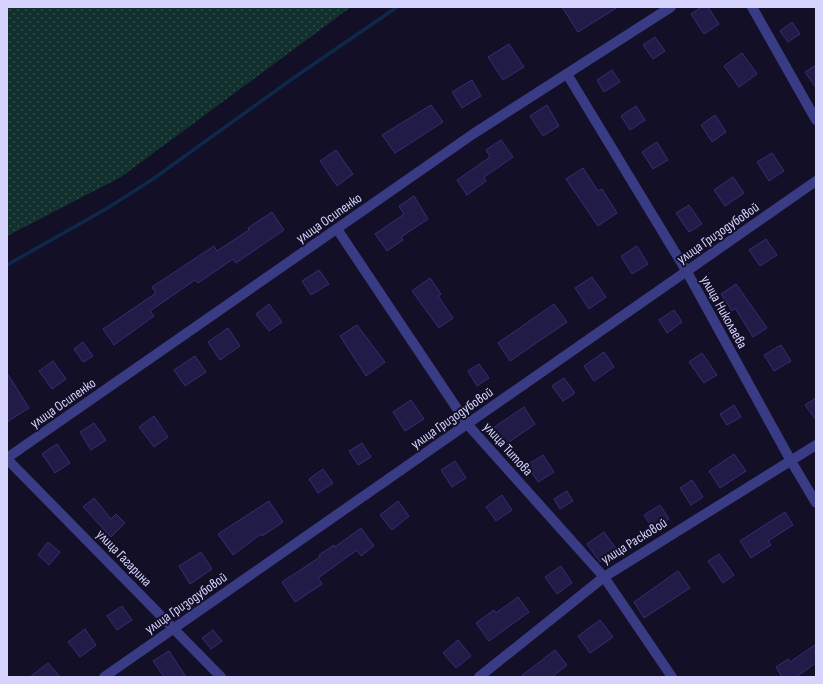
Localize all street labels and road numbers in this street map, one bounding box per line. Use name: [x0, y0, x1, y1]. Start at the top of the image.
street label: улица Осипенко: [293, 189, 365, 247]
street label: улица Гризодубовой: [674, 198, 762, 268]
street label: улица Николаева: [697, 273, 751, 351]
street label: улица Осипенко: [27, 374, 99, 432]
street label: улица Гризодубовой: [408, 383, 496, 453]
street label: улица Титова: [480, 419, 536, 479]
street label: улица Расковой: [598, 514, 670, 568]
street label: улица Гагарина: [93, 526, 155, 590]
street label: улица Гризодубовой: [142, 568, 230, 638]

